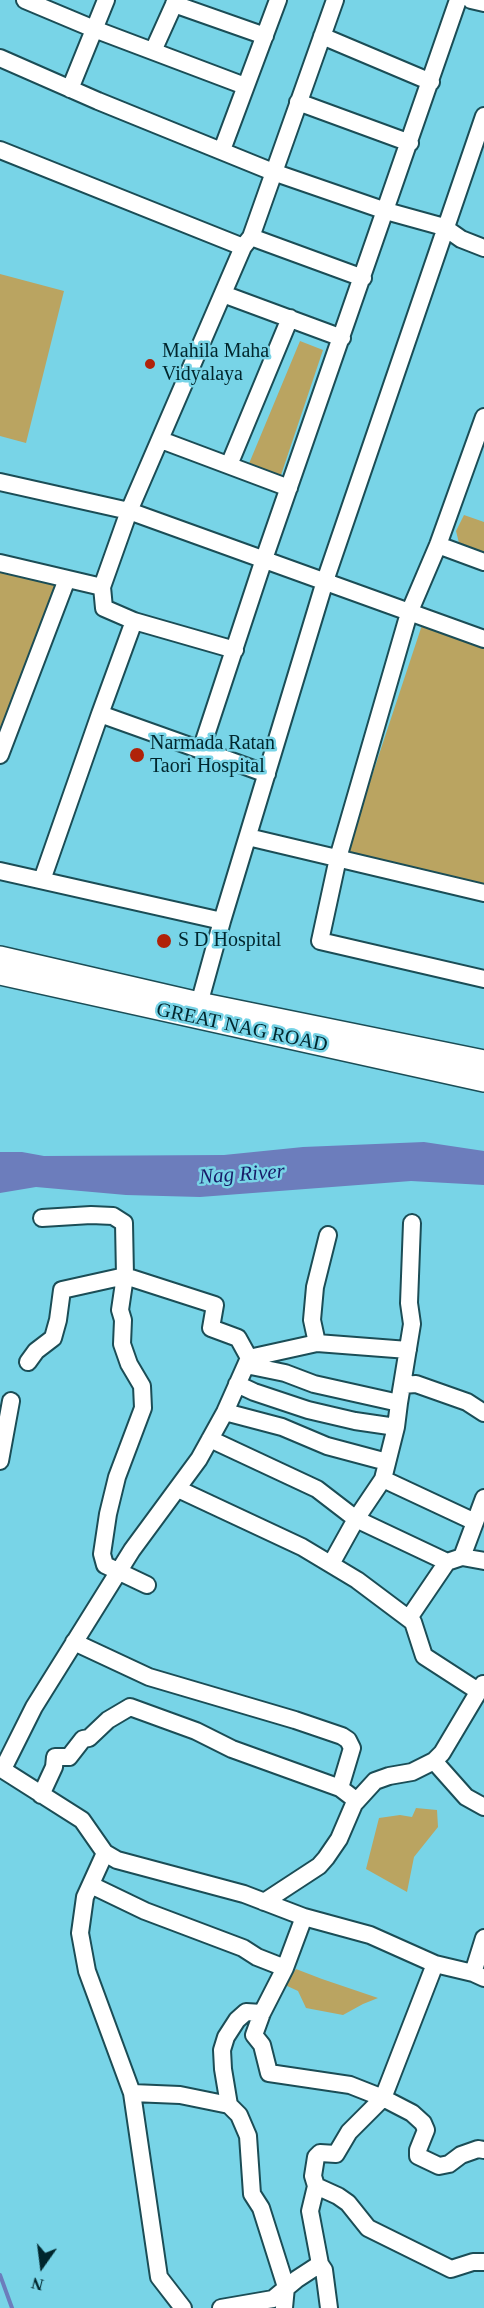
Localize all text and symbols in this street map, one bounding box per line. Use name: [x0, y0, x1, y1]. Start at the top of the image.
place label: Mahila Maha Vidyalaya: [162, 340, 269, 387]
marker: Mahila Maha Vidyalaya: [143, 357, 157, 371]
place label: Narmada Ratan Taori Hospital: [150, 732, 275, 779]
marker: Narmada Ratan Taori Hospital: [128, 746, 146, 764]
place label: S D Hospital: [178, 929, 281, 953]
marker: S D Hospital: [155, 932, 173, 950]
street label: GREAT NAG ROAD: [154, 998, 330, 1058]
water label: Nag River: [198, 1159, 286, 1191]
north arrow: [12, 2236, 72, 2296]
text: N: [30, 2274, 45, 2294]

